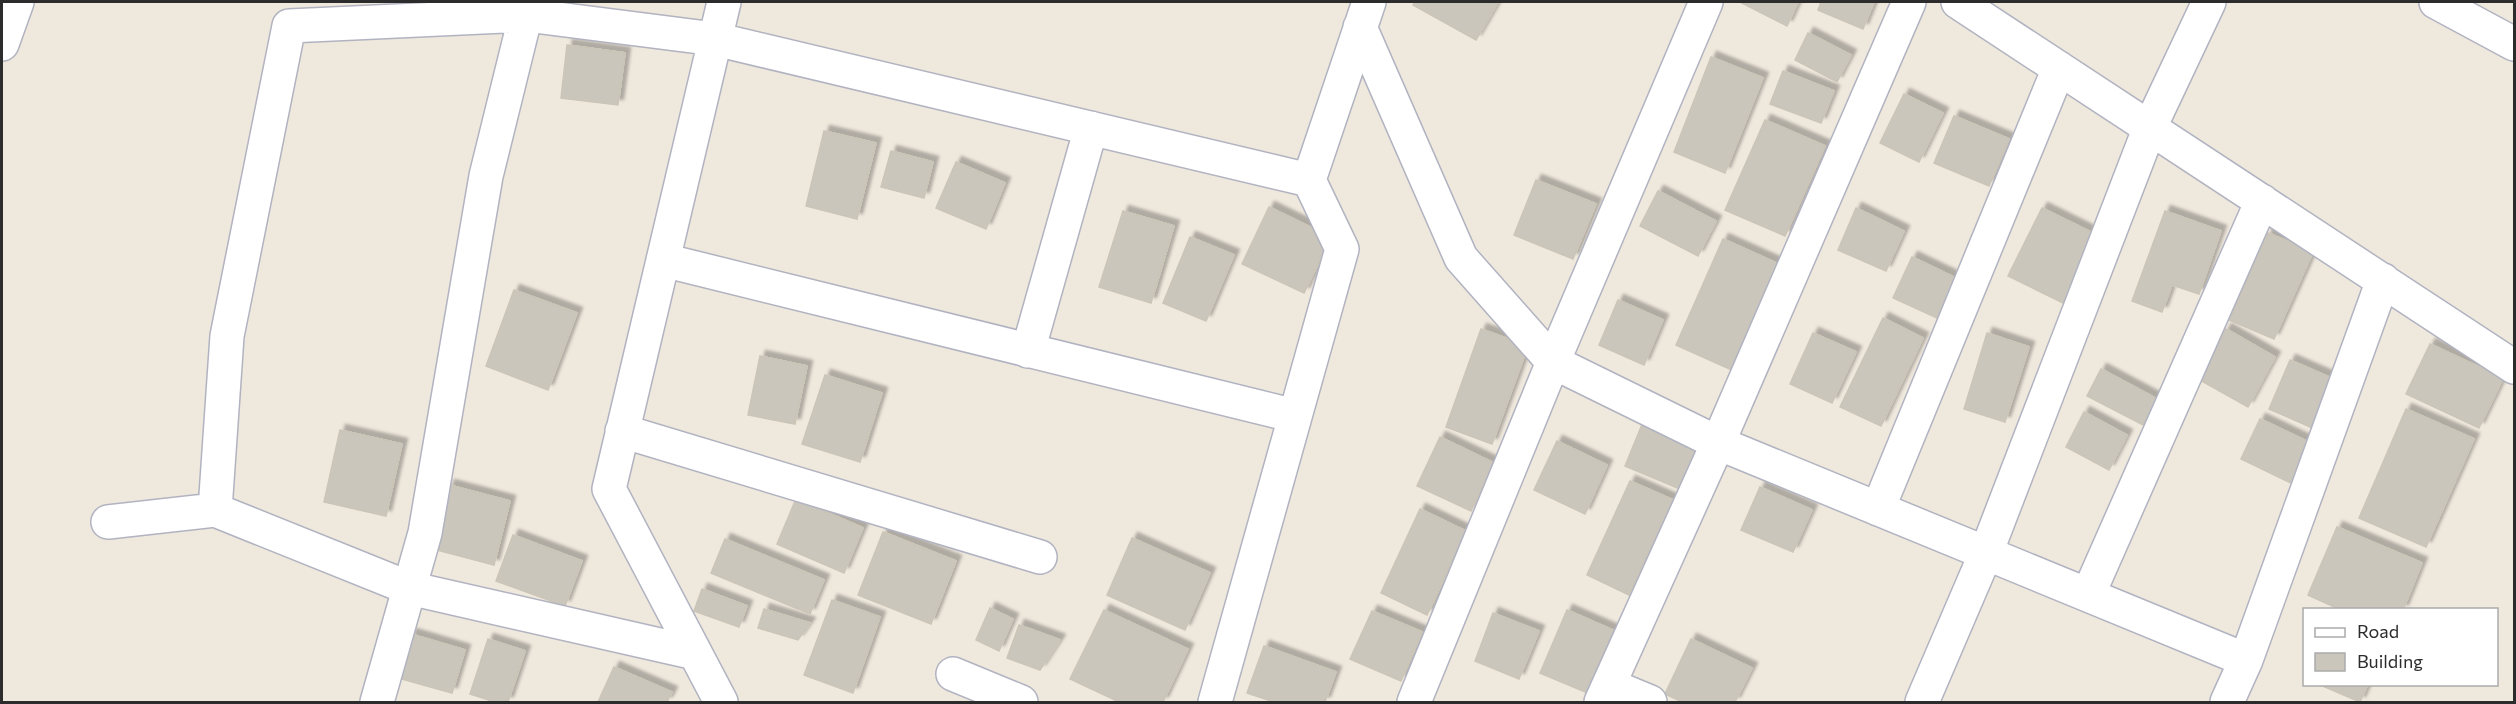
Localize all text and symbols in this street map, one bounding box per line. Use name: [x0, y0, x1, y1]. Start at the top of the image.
legend: [2303, 608, 2498, 686]
text: Road: [2357, 620, 2399, 642]
text: Building: [2357, 650, 2423, 672]

